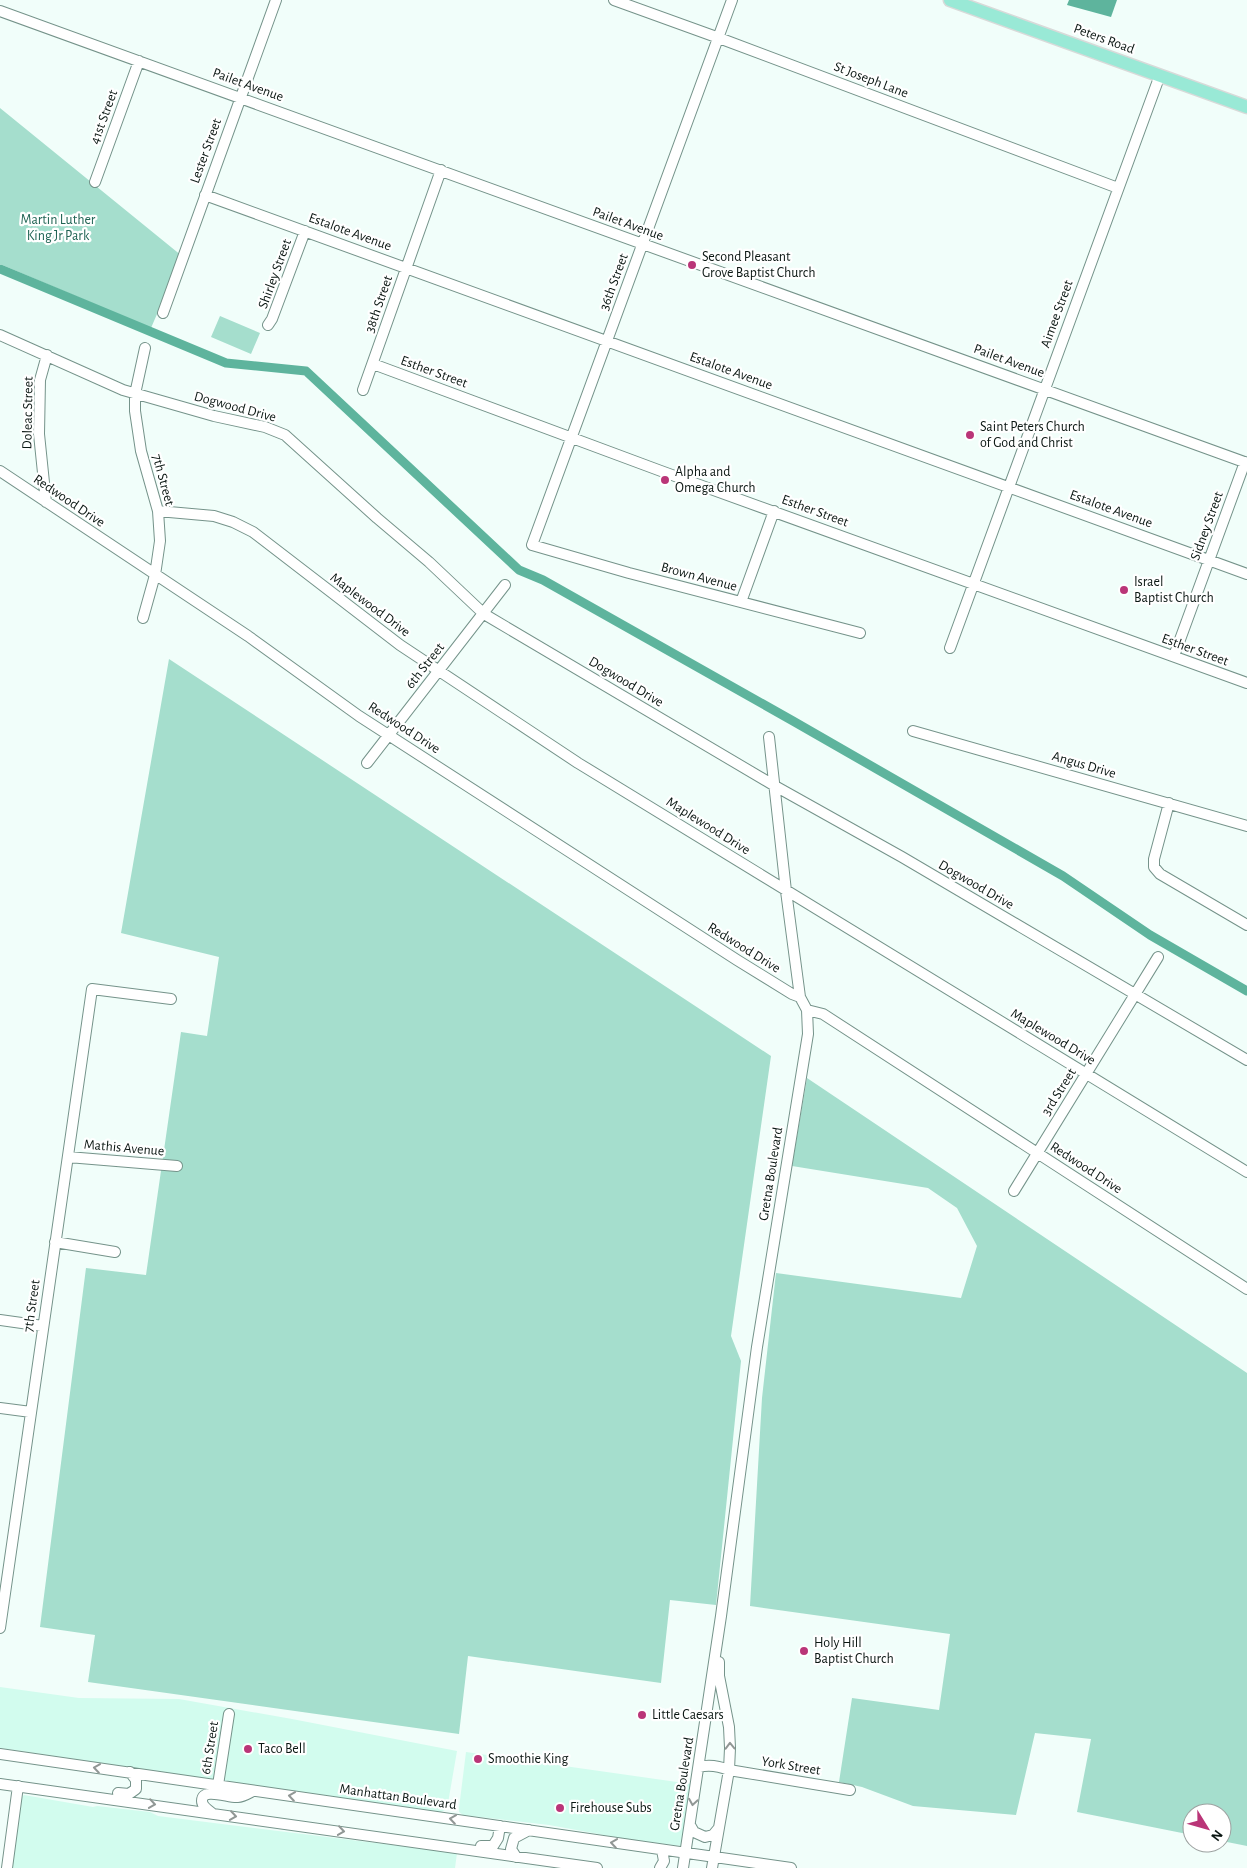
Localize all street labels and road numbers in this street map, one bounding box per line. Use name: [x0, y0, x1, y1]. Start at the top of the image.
street label: Peters Road: [1072, 22, 1136, 56]
street label: St Joseph Lane: [832, 59, 910, 101]
street label: Pailet Avenue: [211, 66, 285, 104]
street label: 41st Street: [88, 88, 120, 146]
street label: Lester Street: [188, 116, 224, 185]
street label: Pailet Avenue: [591, 205, 665, 243]
street label: Estalote Avenue: [307, 211, 393, 253]
street label: Shirley Street: [256, 237, 294, 311]
street label: 36th Street: [597, 251, 631, 312]
street label: 38th Street: [363, 273, 395, 334]
street label: Aimee Street: [1038, 278, 1076, 350]
street label: Pailet Avenue: [972, 342, 1046, 380]
street label: Estalote Avenue: [688, 350, 774, 392]
street label: Esther Street: [399, 353, 470, 391]
street label: Doleac Street: [20, 376, 36, 450]
street label: Dogwood Drive: [192, 389, 278, 425]
street label: 7th Street: [149, 453, 177, 508]
street label: Redwood Drive: [31, 472, 107, 530]
street label: Estalote Avenue: [1068, 488, 1154, 530]
street label: Sidney Street: [1188, 489, 1226, 562]
street label: Esther Street: [780, 492, 851, 530]
street label: Brown Avenue: [659, 560, 739, 594]
street label: Maplewood Drive: [327, 570, 413, 640]
street label: Esther Street: [1160, 631, 1231, 669]
street label: 6th Street: [403, 640, 447, 691]
street label: Dogwood Drive: [586, 654, 666, 710]
street label: Redwood Drive: [366, 700, 442, 756]
street label: Angus Drive: [1050, 749, 1118, 781]
street label: Maplewood Drive: [664, 795, 752, 857]
street label: Dogwood Drive: [936, 858, 1016, 912]
street label: Redwood Drive: [705, 920, 783, 976]
street label: Maplewood Drive: [1008, 1006, 1098, 1068]
street label: 3rd Street: [1039, 1065, 1079, 1118]
street label: Gretna Boulevard: [757, 1126, 785, 1222]
street label: Mathis Avenue: [83, 1138, 165, 1158]
street label: Redwood Drive: [1048, 1140, 1124, 1196]
street label: 7th Street: [21, 1278, 43, 1333]
street label: 6th Street: [199, 1720, 221, 1776]
street label: Gretna Boulevard: [668, 1736, 696, 1832]
street label: York Street: [761, 1754, 822, 1778]
street label: Manhattan Boulevard: [339, 1782, 457, 1812]

